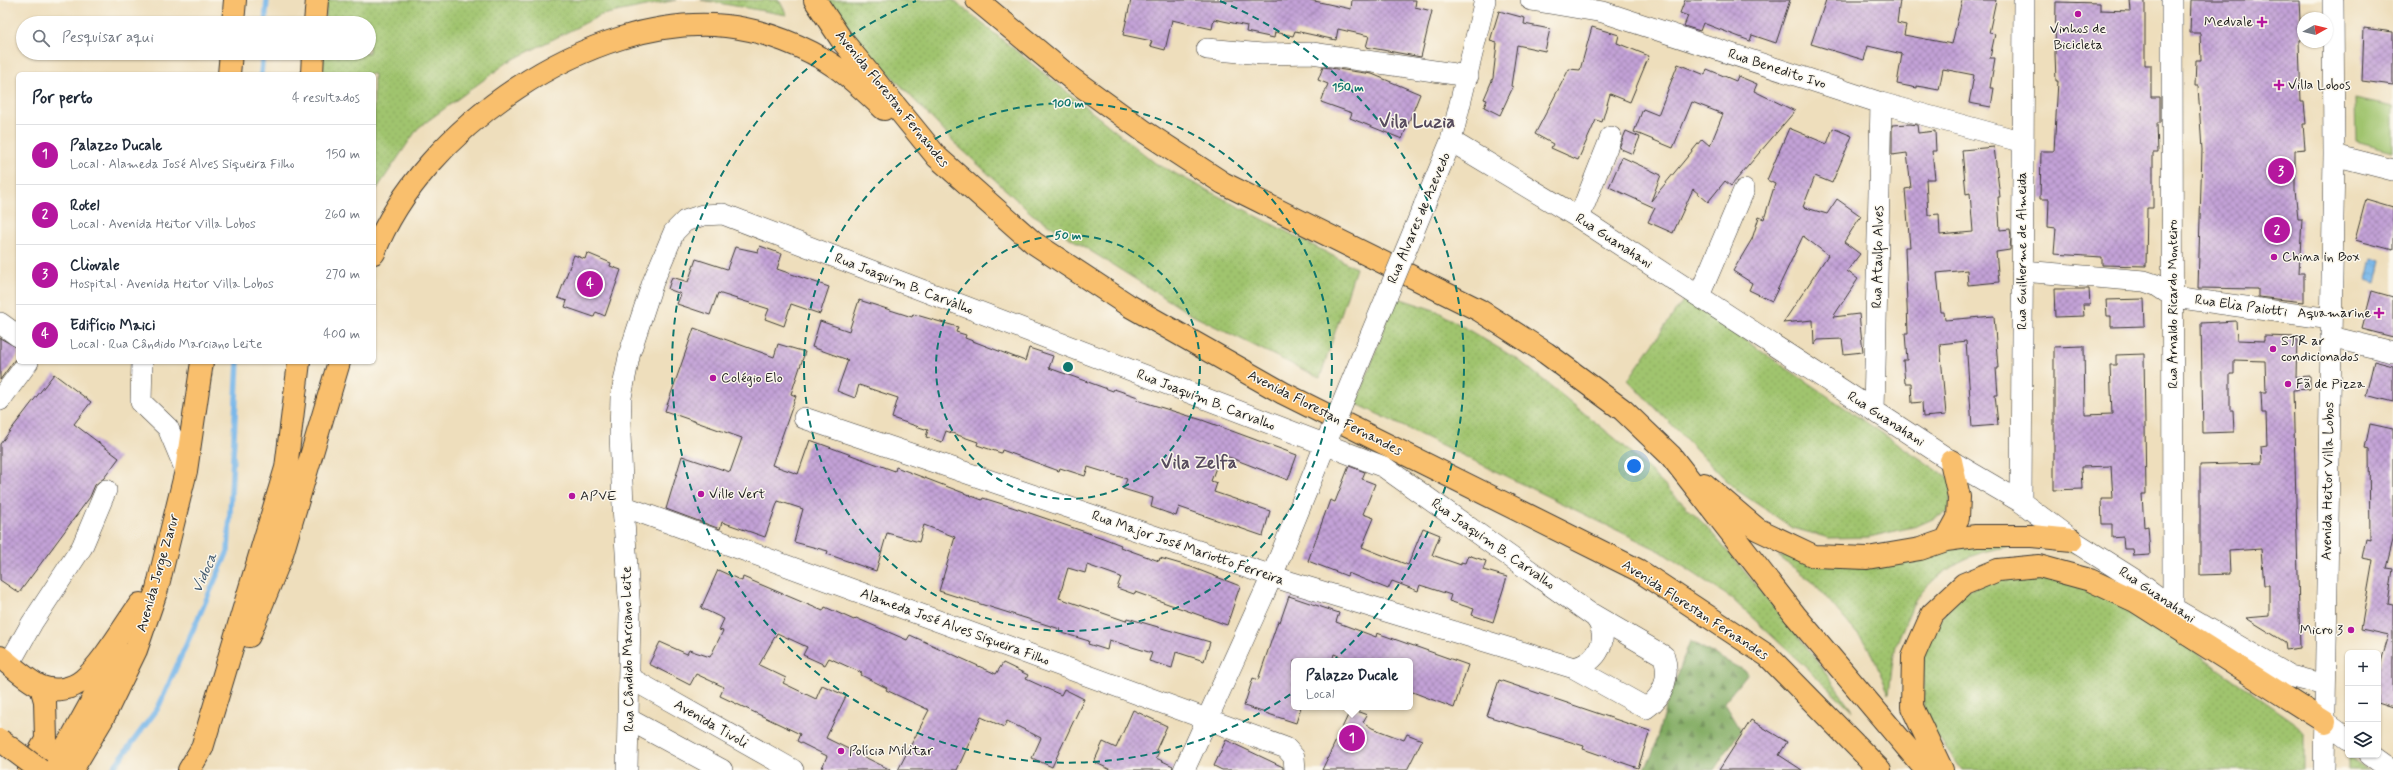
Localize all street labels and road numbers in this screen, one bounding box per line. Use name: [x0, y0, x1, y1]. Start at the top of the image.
street label: Avenida Florestan Fernandes: [831, 27, 953, 171]
street label: Rua Benedito Ivo: [1726, 45, 1829, 93]
street label: Rua Alvares de Azevedo: [1383, 150, 1455, 286]
street label: Rua Guilherme de Almeida: [2013, 172, 2031, 330]
street label: Rua Ataulfo Alves: [1868, 205, 1890, 309]
street label: Rua Guanahani: [1572, 209, 1656, 273]
street label: Rua Arnaldo Ricardo Monteiro: [2164, 219, 2182, 389]
street label: Rua Joaquim B. Carvalho: [832, 249, 976, 319]
street label: Rua Elia Paiotti: [2194, 291, 2288, 321]
street label: Rua Joaquim B. Carvalho: [1134, 365, 1278, 435]
street label: Avenida Florestan Fernandes: [1245, 366, 1405, 460]
street label: Rua Guanahani: [1844, 387, 1928, 451]
street label: Avenida Heitor Villa Lobos: [2318, 401, 2338, 561]
street label: Rua Joaquim B. Carvalho: [1428, 494, 1558, 594]
street label: Rua Major José Mariotto Ferreira: [1089, 507, 1287, 589]
street label: Avenida Jorge Zarur: [133, 511, 185, 634]
street label: Avenida Florestan Fernandes: [1618, 556, 1772, 664]
street label: Rua Guanahani: [2115, 563, 2199, 627]
street label: Rua Cândido Marciano Leite: [618, 566, 638, 732]
street label: Alameda José Alves Siqueira Filho: [858, 584, 1052, 670]
street label: Avenida Tivoli: [671, 696, 751, 752]

